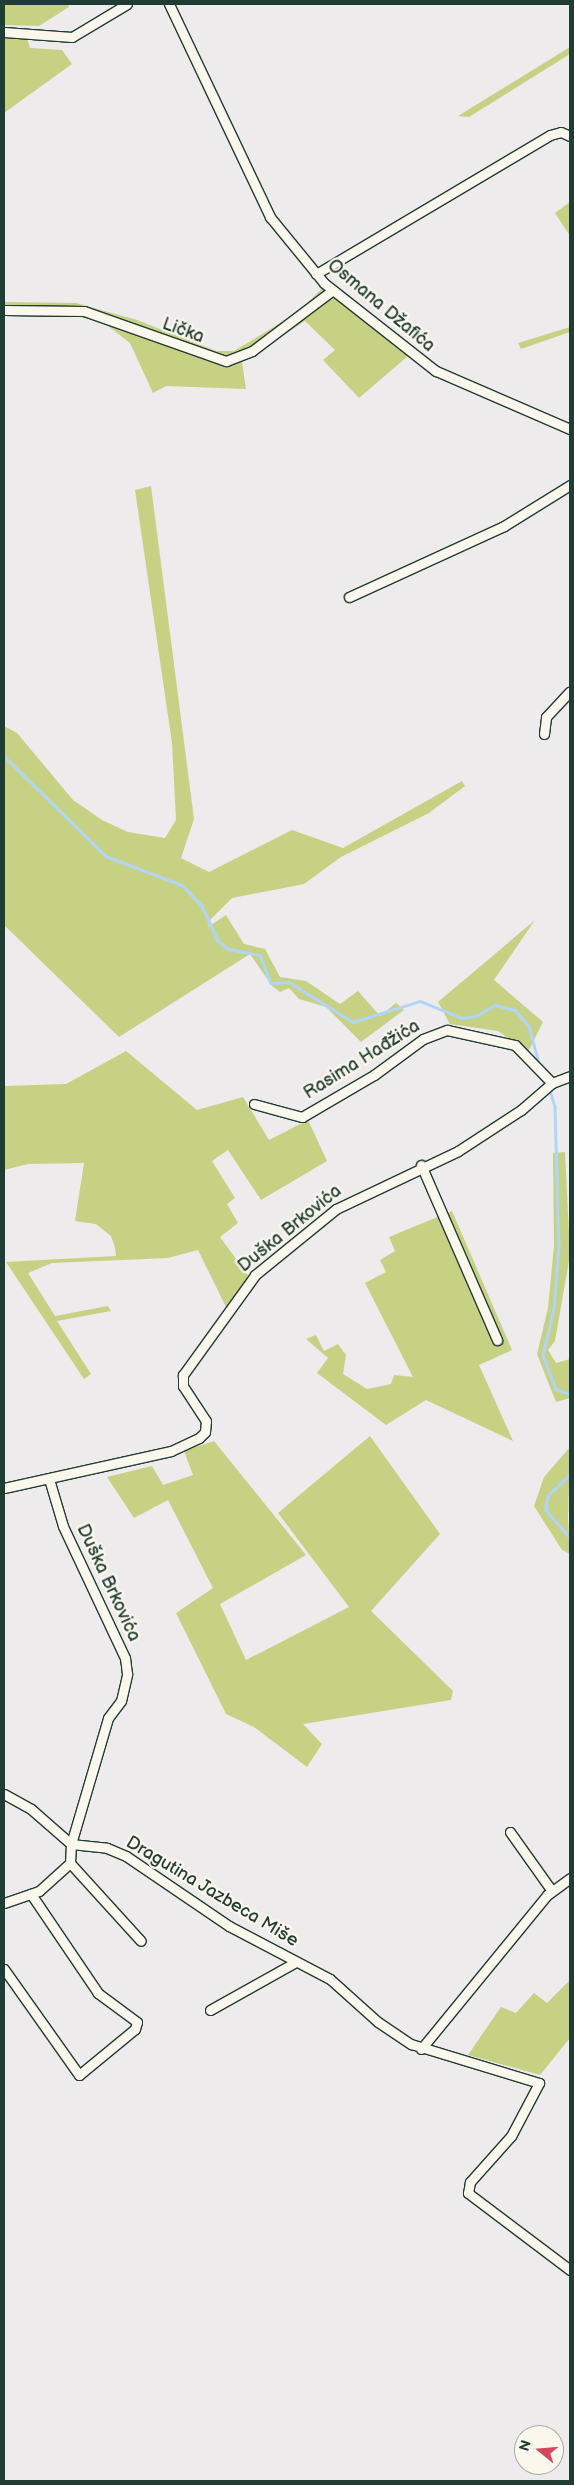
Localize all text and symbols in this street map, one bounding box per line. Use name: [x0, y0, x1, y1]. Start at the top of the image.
street label: Osmana Džafića: [323, 255, 439, 357]
street label: Lička: [159, 314, 207, 348]
street label: Rasima Hađžića: [300, 1016, 424, 1104]
street label: Duška Brkovića: [234, 1181, 346, 1277]
street label: Duška Brkovića: [71, 1521, 145, 1645]
street label: Dragutina Jazbeca Miše: [121, 1832, 303, 1952]
north arrow: [514, 2425, 564, 2475]
text: N: [515, 2438, 535, 2453]

